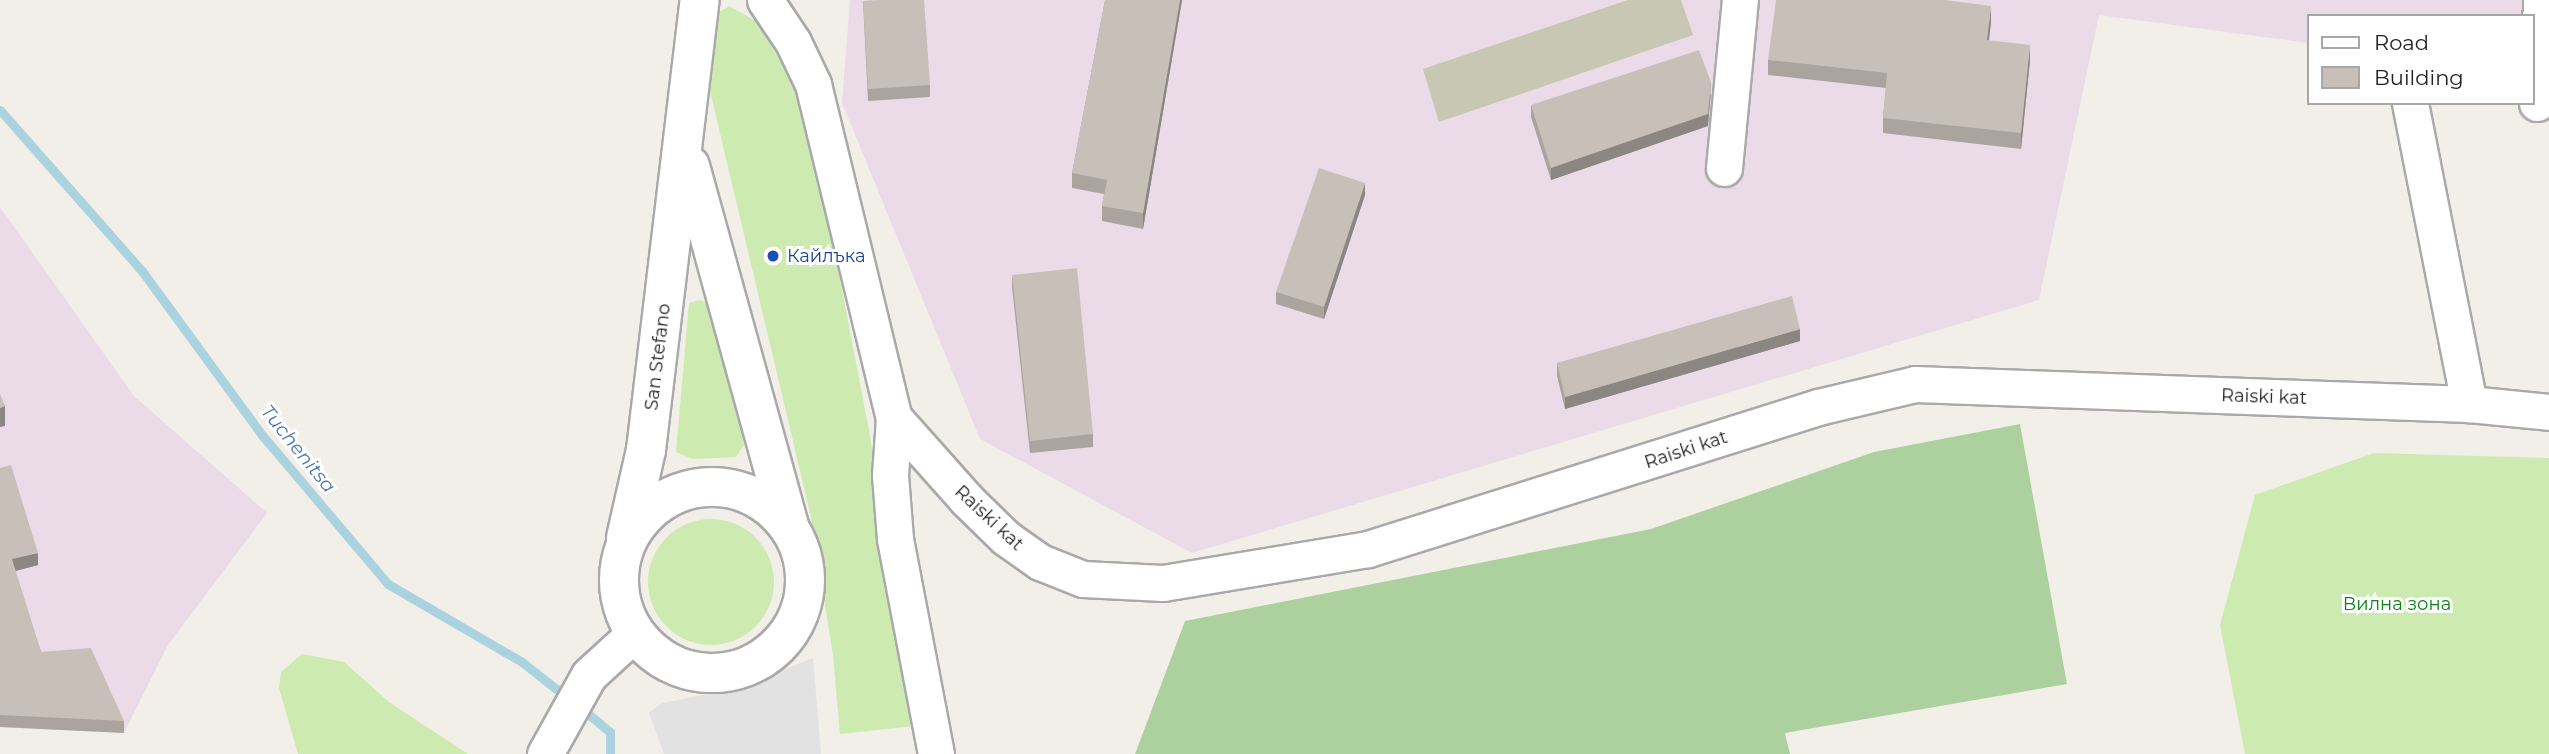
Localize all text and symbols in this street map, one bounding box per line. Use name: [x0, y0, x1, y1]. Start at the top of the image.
legend: [2308, 14, 2535, 105]
text: Road: [2374, 30, 2429, 55]
text: Building: [2374, 65, 2464, 90]
place label: Кайлъка: [787, 245, 866, 267]
marker: Кайлъка: [765, 248, 781, 264]
street label: San Stefano: [641, 302, 675, 412]
street label: Raiski kat: [2221, 385, 2307, 409]
water label: Tuchenitsa: [256, 401, 340, 497]
street label: Raiski kat: [1642, 426, 1730, 474]
street label: Raiski kat: [950, 481, 1028, 555]
park label: Вилна зона: [2343, 593, 2451, 615]

